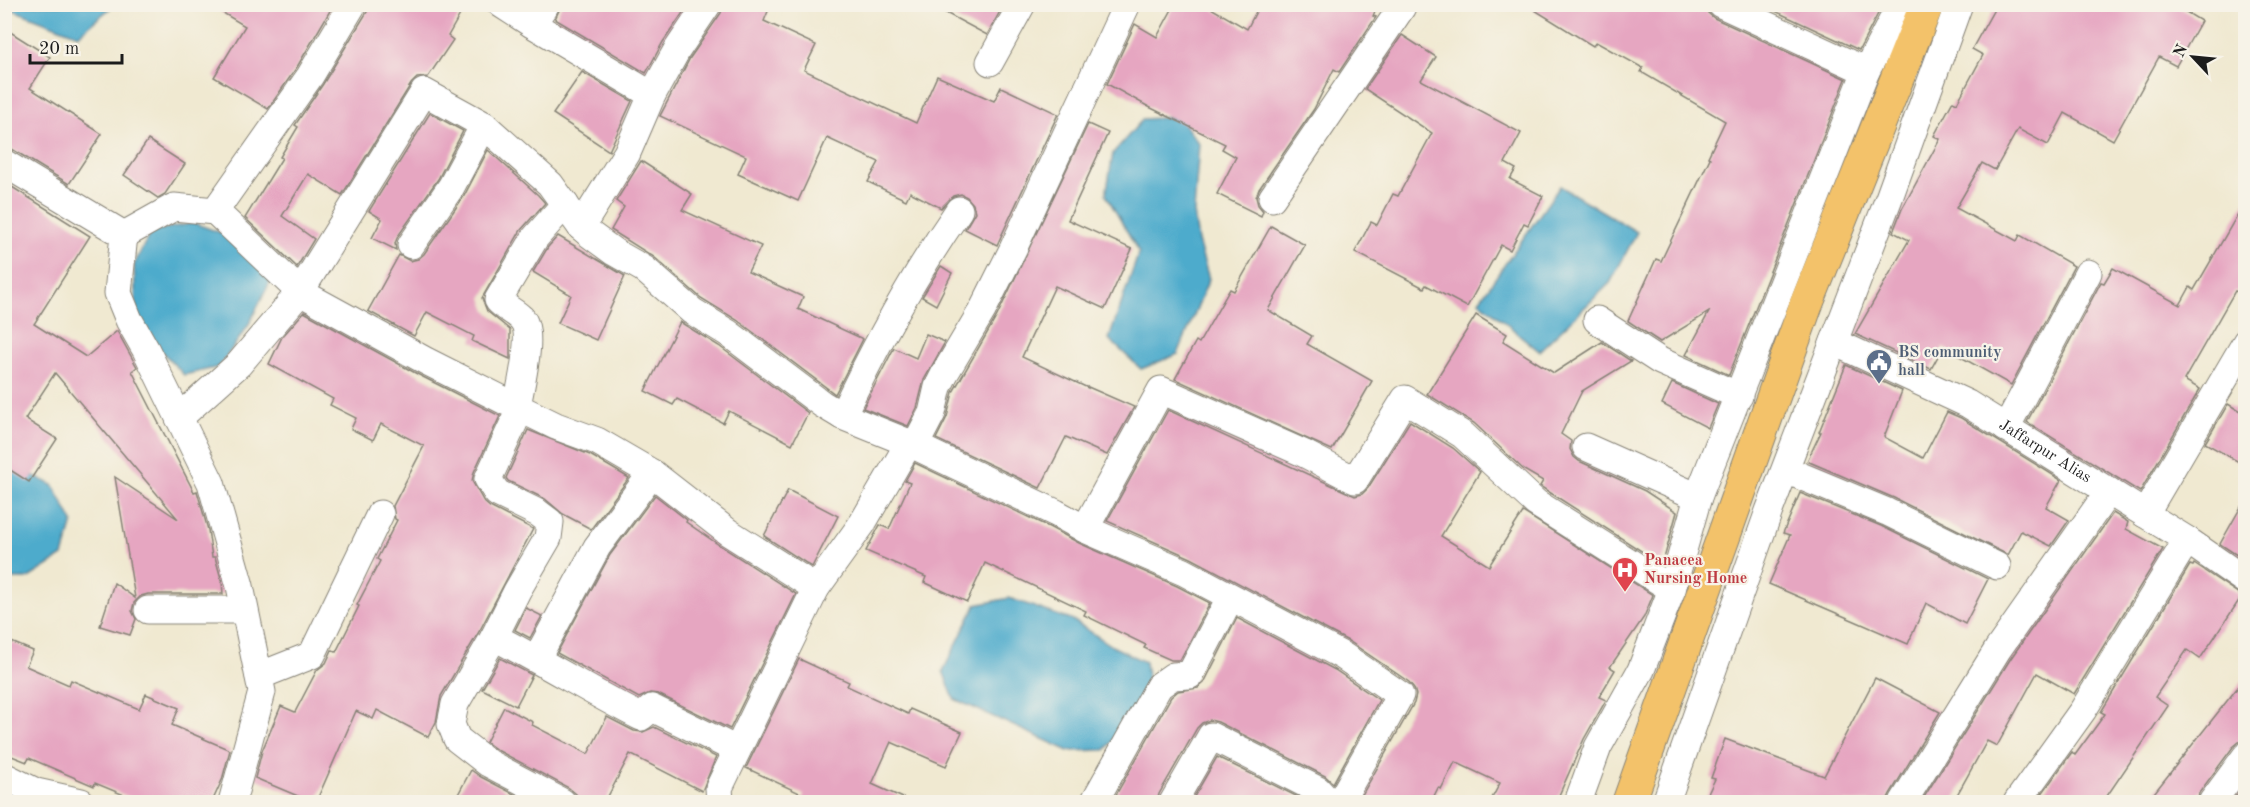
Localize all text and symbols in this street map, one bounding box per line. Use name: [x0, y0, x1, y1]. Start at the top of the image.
scale bar: [30, 27, 122, 65]
north arrow: [2163, 27, 2223, 87]
text: 20 m: [39, 40, 79, 58]
text: N: [2171, 42, 2192, 60]
place label: BS community hall: [1898, 345, 2002, 379]
public building icon: BS community hall: [1864, 347, 1894, 385]
street label: Jaffarpur Alias: [1996, 417, 2094, 486]
place label: Panacea Nursing Home: [1644, 553, 1747, 587]
hospital icon: Panacea Nursing Home: [1610, 555, 1640, 593]

